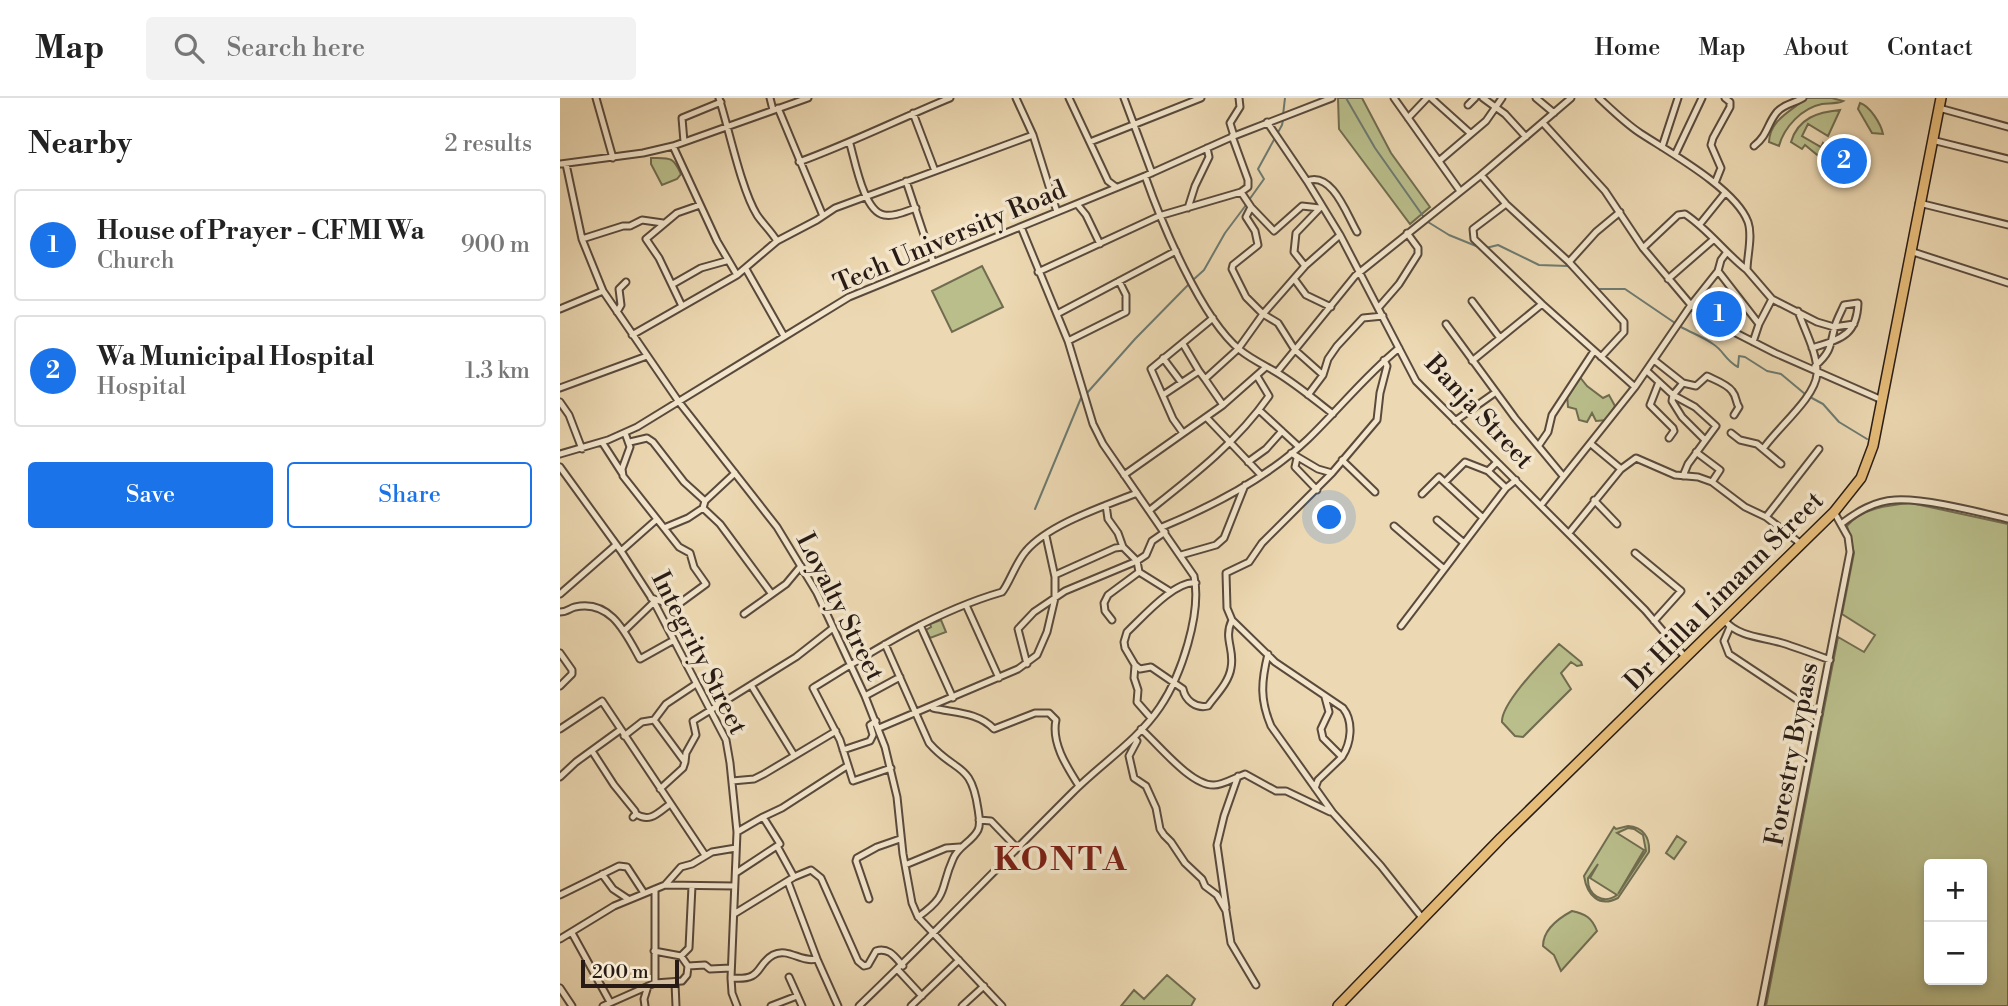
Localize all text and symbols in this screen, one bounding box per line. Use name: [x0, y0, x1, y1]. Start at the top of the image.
search box: [146, 17, 636, 80]
text: Map: [35, 28, 104, 69]
icon: search: [170, 29, 208, 67]
text: Search here: [226, 32, 365, 64]
text: Home: [1595, 33, 1660, 63]
text: Map: [1698, 33, 1746, 63]
text: About: [1784, 33, 1849, 63]
text: Contact: [1887, 33, 1973, 63]
text: Nearby: [28, 125, 132, 163]
text: 2 results: [445, 130, 532, 158]
pin: 2: [1821, 135, 1867, 187]
street label: Tech University Road: [829, 173, 1071, 300]
text: House of Prayer - CFMI Wa: [97, 215, 425, 247]
text: 1: [47, 231, 59, 259]
text: 900 m: [461, 231, 530, 259]
text: Church: [97, 247, 174, 275]
pin: 1: [1696, 288, 1742, 340]
text: Wa Municipal Hospital: [97, 341, 374, 373]
street label: Banja Street: [1417, 347, 1540, 476]
text: 2: [46, 357, 60, 385]
text: 1.3 km: [465, 357, 530, 385]
text: Hospital: [97, 373, 186, 401]
button: Save: [28, 462, 273, 528]
button: Share: [287, 462, 532, 528]
street label: Dr Hilla Limann Street: [1618, 485, 1830, 697]
your location: [1312, 500, 1346, 534]
street label: Loyalty Street: [789, 527, 891, 687]
street label: Integrity Street: [644, 566, 754, 740]
street label: Forestry Bypass: [1759, 660, 1825, 848]
district label: KONTA: [994, 840, 1128, 881]
map controls: [1924, 859, 1987, 985]
button: +: [1924, 859, 1987, 922]
button: −: [1924, 922, 1987, 985]
scale bar: [581, 957, 679, 989]
text: 200 m: [592, 960, 649, 984]

